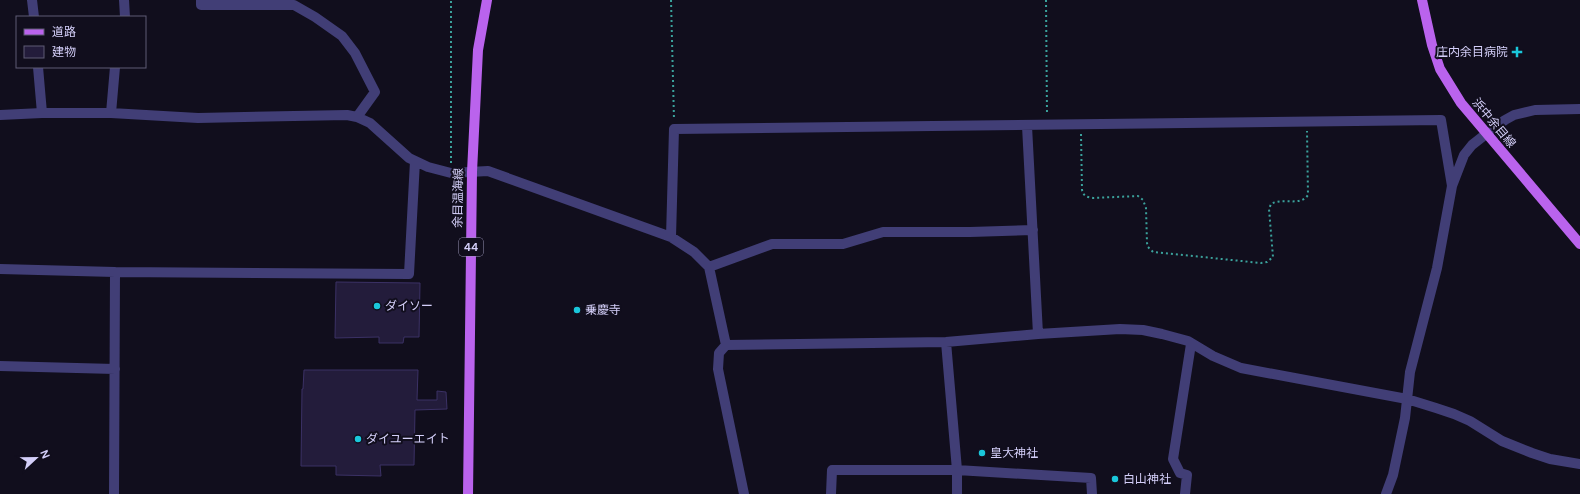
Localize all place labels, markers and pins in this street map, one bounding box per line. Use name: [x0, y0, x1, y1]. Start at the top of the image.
place label: 庄内余目病院: [1436, 44, 1508, 60]
marker: 庄内余目病院: [1511, 46, 1523, 58]
place label: ダイソー: [385, 298, 433, 314]
marker: ダイソー: [372, 301, 382, 311]
place label: 乗慶寺: [585, 302, 621, 318]
marker: 乗慶寺: [572, 305, 582, 315]
place label: ダイユーエイト: [366, 431, 450, 447]
marker: ダイユーエイト: [353, 434, 363, 444]
place label: 皇大神社: [990, 445, 1038, 461]
marker: 皇大神社: [977, 448, 987, 458]
place label: 白山神社: [1123, 471, 1171, 487]
marker: 白山神社: [1110, 474, 1120, 484]

